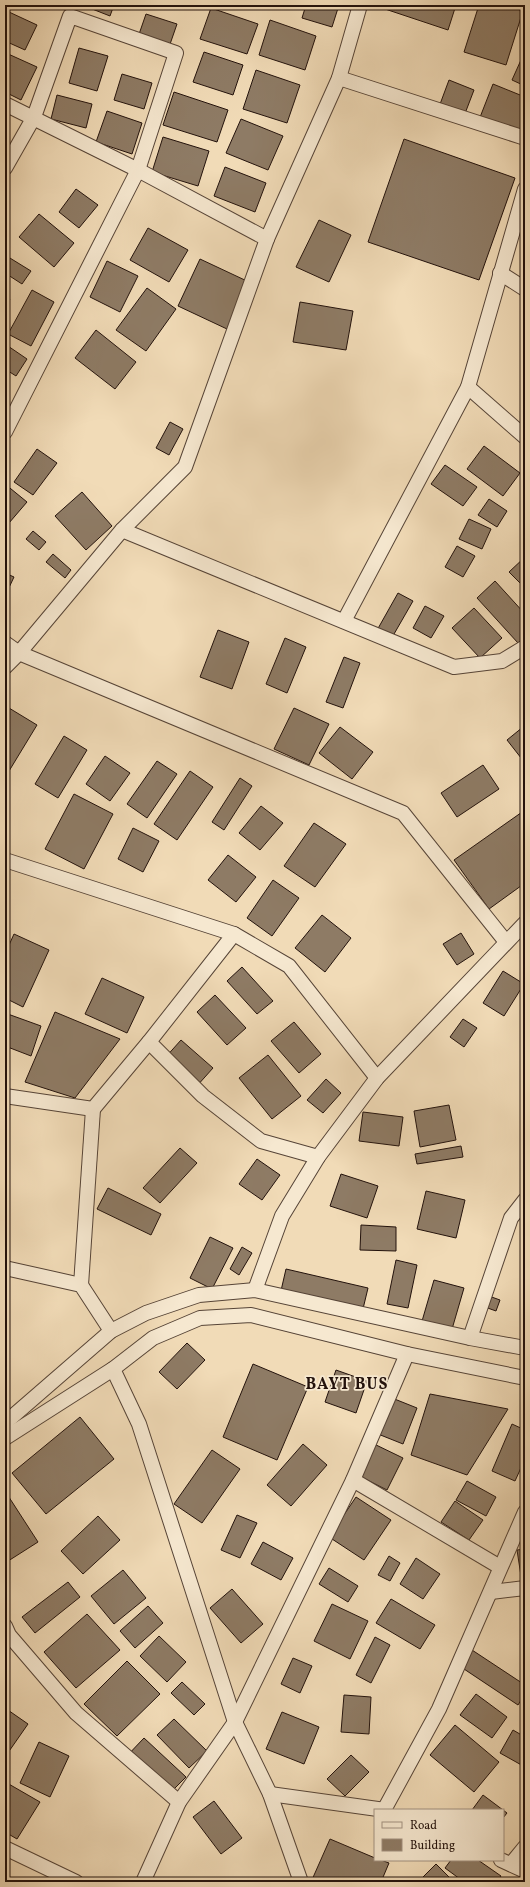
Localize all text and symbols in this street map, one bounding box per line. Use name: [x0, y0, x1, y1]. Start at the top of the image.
district label: BAYT BUS: [306, 1374, 388, 1396]
legend: [374, 1809, 504, 1861]
text: Road: [410, 1818, 437, 1834]
text: Building: [410, 1838, 455, 1854]

